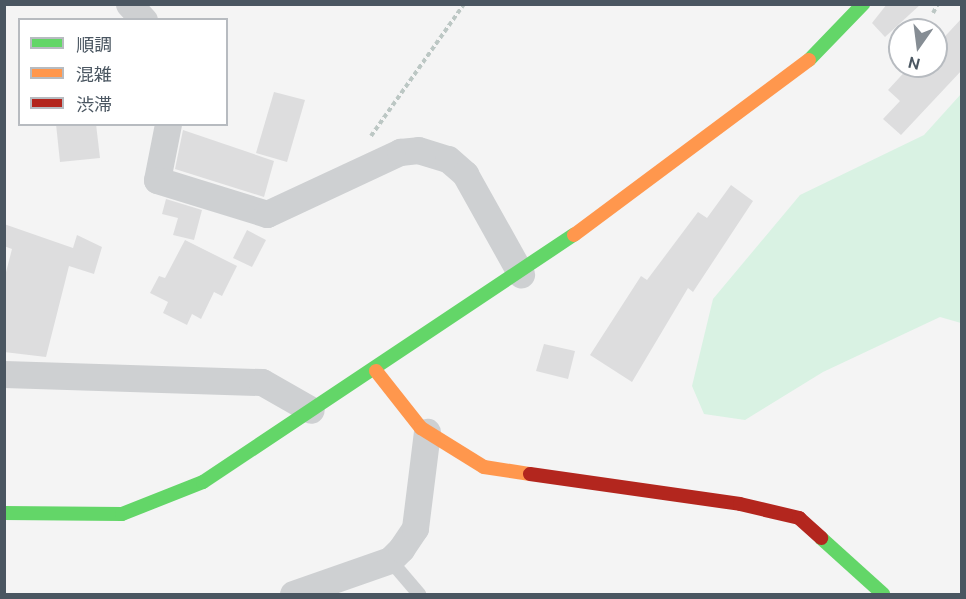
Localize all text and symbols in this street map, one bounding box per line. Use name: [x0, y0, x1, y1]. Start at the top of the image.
legend: [18, 18, 228, 126]
north arrow: [888, 18, 948, 78]
text: 順調: [76, 34, 112, 54]
text: N: [906, 53, 922, 74]
text: 混雑: [76, 64, 112, 84]
text: 渋滞: [76, 94, 112, 114]

